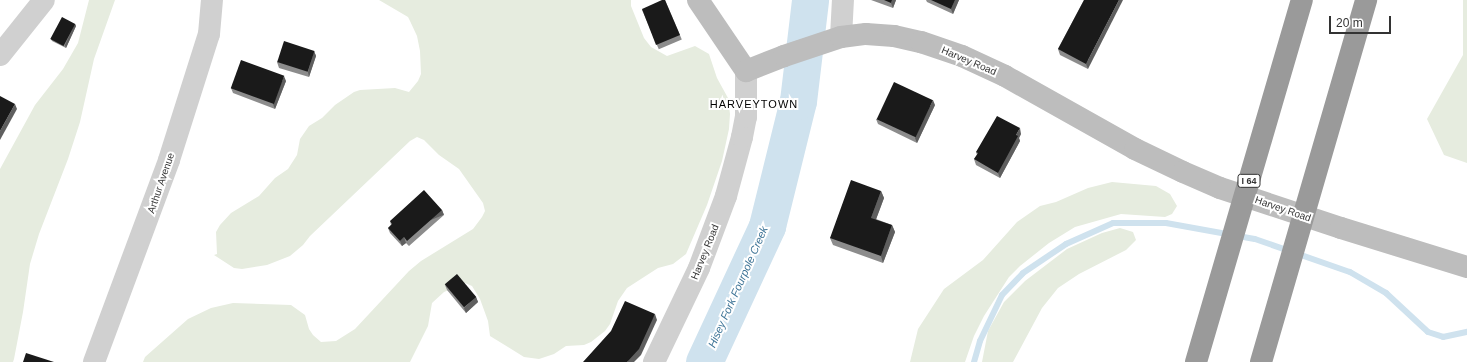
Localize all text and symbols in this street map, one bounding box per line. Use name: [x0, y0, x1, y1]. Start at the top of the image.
scale bar: [1331, 8, 1393, 34]
text: 20 m: [1336, 16, 1363, 30]
street label: Harvey Road: [940, 44, 998, 78]
district label: HARVEYTOWN: [710, 97, 798, 111]
street label: Arthur Avenue: [145, 151, 177, 215]
road number: I 64: [1237, 174, 1261, 188]
street label: Harvey Road: [1253, 194, 1313, 224]
street label: Harvey Road: [689, 223, 721, 281]
water label: Hisey Fork Fourpole Creek: [705, 224, 771, 350]

